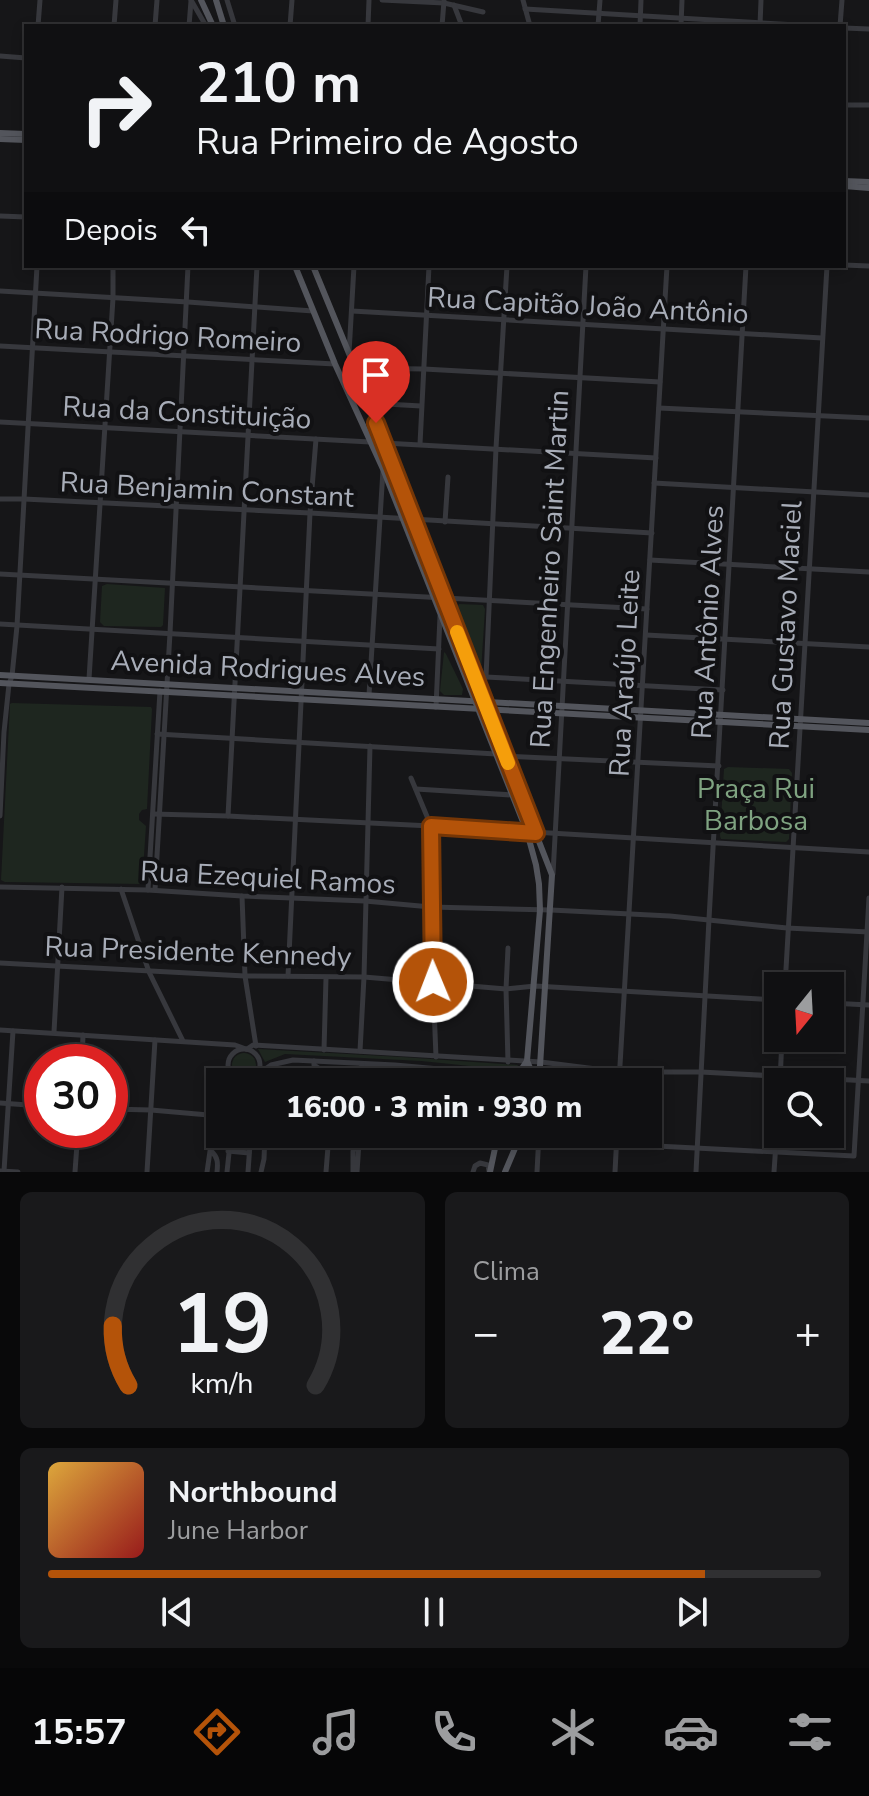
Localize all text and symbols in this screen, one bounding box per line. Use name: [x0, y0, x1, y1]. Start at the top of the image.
text: 210 m: [196, 45, 361, 122]
icon: right: [64, 56, 168, 160]
text: Rua Primeiro de Agosto: [196, 118, 579, 167]
icon: left: [174, 208, 218, 252]
text: Depois: [64, 210, 158, 251]
street label: Rua Capitão João Antônio: [426, 279, 750, 333]
street label: Rua Rodrigo Romeiro: [34, 310, 302, 362]
pin: [342, 341, 410, 423]
icon: arrive: [354, 353, 398, 397]
street label: Rua da Constituição: [62, 388, 312, 438]
street label: Rua Engenheiro Saint Martin: [522, 389, 578, 749]
street label: Rua Benjamin Constant: [59, 463, 355, 517]
street label: Rua Gustavo Maciel: [761, 499, 812, 750]
street label: Rua Antônio Alves: [683, 504, 733, 740]
street label: Rua Araújo Leite: [601, 568, 649, 778]
street label: Avenida Rodrigues Alves: [110, 642, 426, 696]
park label: Praça Rui Barbosa: [697, 770, 815, 840]
street label: Rua Ezequiel Ramos: [139, 852, 397, 904]
street label: Rua Presidente Kennedy: [44, 928, 353, 976]
position arrow: [391, 940, 475, 1024]
north arrow: [764, 972, 844, 1052]
map controls: [764, 972, 844, 1148]
speed limit sign: 30: [24, 1044, 128, 1148]
button: search: [764, 1068, 844, 1148]
text: 16:00 · 3 min · 930 m: [286, 1087, 582, 1128]
text: Clima: [473, 1254, 540, 1289]
text: 19: [172, 1268, 272, 1381]
text: 22°: [599, 1293, 694, 1375]
text: −: [473, 1304, 499, 1364]
text: +: [795, 1304, 821, 1364]
text: km/h: [191, 1364, 254, 1403]
text: Northbound: [168, 1472, 338, 1513]
text: June Harbor: [168, 1513, 308, 1548]
icon: previous: [155, 1590, 199, 1634]
icon: pause: [412, 1590, 456, 1634]
icon: next: [670, 1590, 714, 1634]
icon: directions: [189, 1704, 245, 1760]
icon: music: [308, 1704, 364, 1760]
icon: phone: [426, 1704, 482, 1760]
icon: climate: [545, 1704, 601, 1760]
icon: car: [663, 1704, 719, 1760]
icon: filters: [782, 1704, 838, 1760]
text: 15:57: [31, 1708, 127, 1757]

